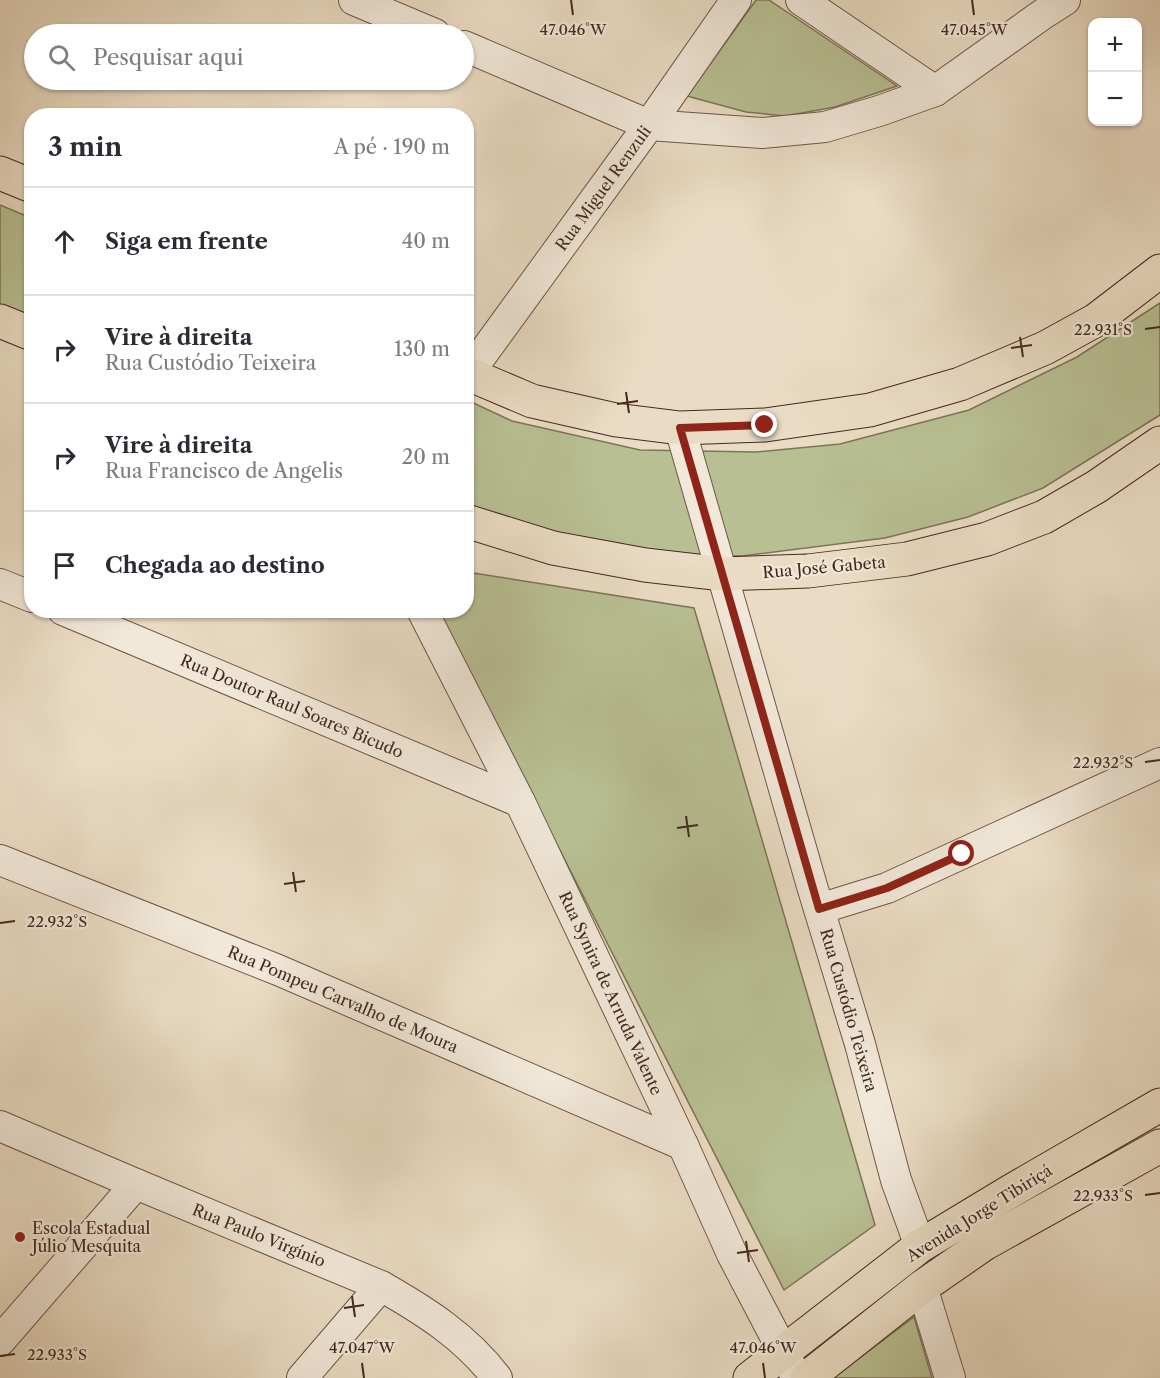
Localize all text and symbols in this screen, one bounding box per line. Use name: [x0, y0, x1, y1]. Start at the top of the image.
map controls: [1088, 18, 1142, 126]
button: +: [1088, 18, 1142, 72]
text: 47.046°W: [539, 20, 607, 39]
text: 47.045°W: [941, 20, 1008, 39]
search box: [24, 24, 474, 90]
icon: search: [45, 41, 78, 74]
text: Pesquisar aqui: [93, 44, 243, 71]
button: −: [1088, 72, 1142, 126]
street label: Rua Miguel Renzuli: [551, 121, 655, 254]
text: 3 min: [48, 131, 122, 163]
text: A pé · 190 m: [334, 135, 450, 159]
icon: ahead: [48, 225, 81, 258]
text: Siga em frente: [105, 228, 268, 255]
text: 40 m: [402, 229, 450, 253]
text: 22.931°S: [1074, 320, 1132, 339]
text: Vire à direita: [105, 324, 252, 351]
icon: right: [48, 333, 81, 366]
text: 130 m: [394, 337, 450, 361]
text: Rua Custódio Teixeira: [105, 351, 316, 375]
route end: [751, 411, 777, 437]
text: Vire à direita: [105, 432, 252, 459]
icon: right: [48, 441, 81, 474]
text: 20 m: [402, 445, 450, 469]
text: Rua Francisco de Angelis: [105, 459, 343, 483]
icon: arrive: [48, 549, 81, 582]
text: Chegada ao destino: [105, 552, 325, 579]
street label: Rua José Gabeta: [762, 552, 887, 582]
street label: Rua Doutor Raul Soares Bicudo: [178, 650, 407, 762]
text: 22.932°S: [1073, 753, 1133, 772]
route start: [948, 840, 974, 866]
street label: Rua Synira de Arruda Valente: [555, 888, 667, 1098]
text: 22.932°S: [27, 912, 87, 931]
street label: Rua Custódio Teixeira: [816, 926, 882, 1095]
street label: Rua Pompeu Carvalho de Moura: [225, 941, 462, 1057]
street label: Avenida Jorge Tibiriçá: [902, 1160, 1056, 1267]
text: 22.933°S: [1073, 1186, 1133, 1205]
street label: Rua Paulo Virgínio: [189, 1199, 329, 1271]
place label: Escola Estadual Júlio Mesquita: [29, 1218, 151, 1256]
marker: Escola Estadual Júlio Mesquita: [13, 1230, 27, 1244]
text: 47.047°W: [329, 1338, 396, 1357]
text: 47.046°W: [729, 1338, 797, 1357]
text: 22.933°S: [27, 1345, 87, 1364]

